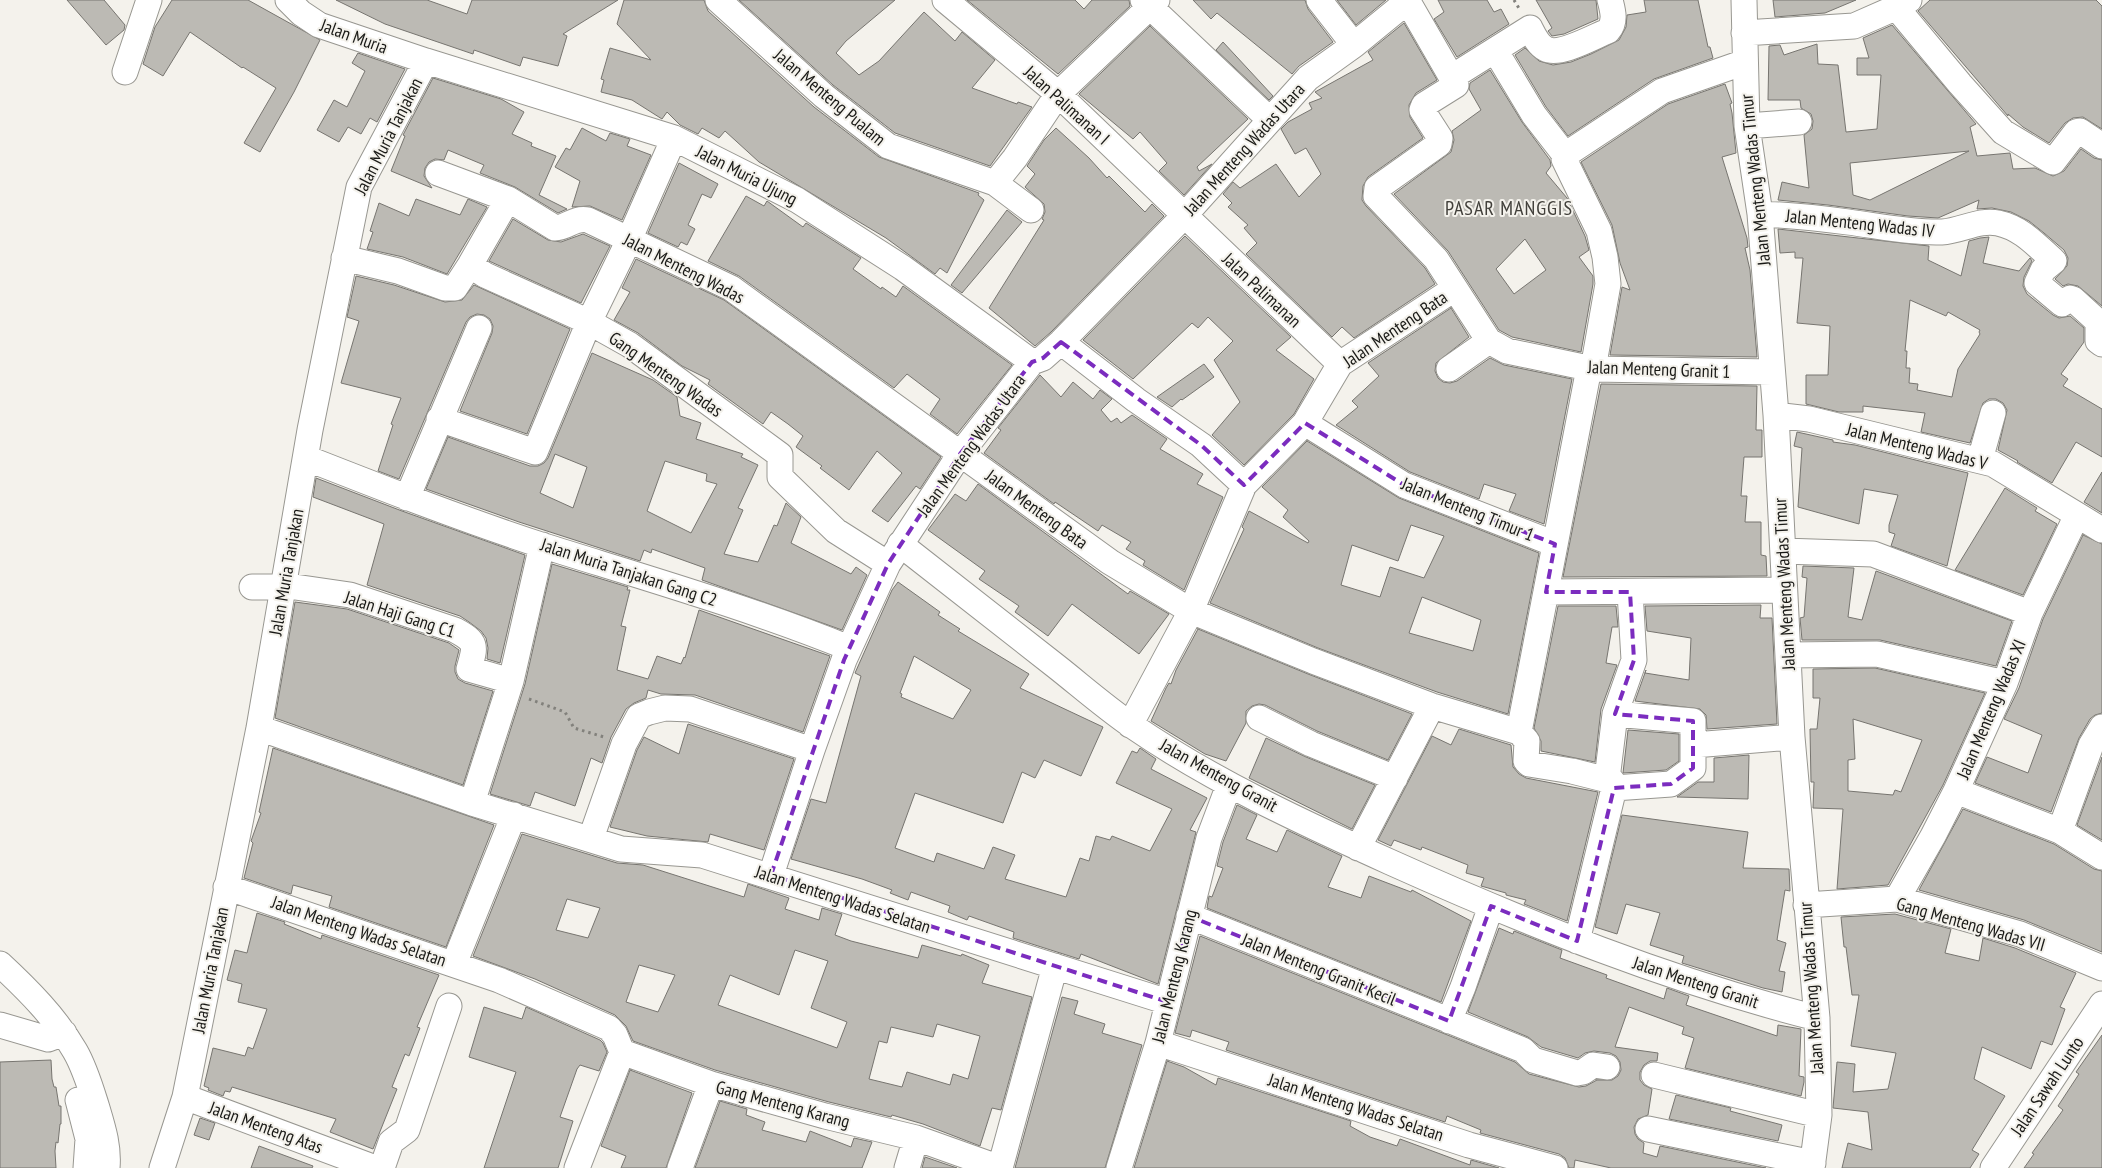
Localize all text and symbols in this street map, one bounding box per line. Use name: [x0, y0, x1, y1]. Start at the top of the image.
street label: Jalan Muria: [316, 13, 391, 59]
street label: Jalan Menteng Pualam: [769, 43, 891, 150]
street label: Jalan Palimanan I: [1019, 60, 1115, 150]
street label: Jalan Muria Tanjakan: [348, 74, 427, 199]
street label: Jalan Menteng Wadas Utara: [1178, 78, 1309, 221]
street label: Jalan Menteng Wadas Timur: [1735, 93, 1776, 268]
street label: Jalan Muria Ujung: [692, 139, 801, 210]
district label: PASAR MANGGIS: [1445, 195, 1573, 221]
street label: Jalan Menteng Wadas IV: [1784, 204, 1936, 242]
street label: Jalan Menteng Wadas: [619, 227, 748, 308]
street label: Jalan Palimanan: [1217, 247, 1306, 332]
street label: Jalan Menteng Bata: [1338, 286, 1452, 373]
street label: Gang Menteng Wadas: [605, 326, 727, 422]
street label: Jalan Menteng Granit 1: [1586, 355, 1731, 383]
street label: Jalan Menteng Wadas Utara: [911, 369, 1030, 521]
street label: Jalan Menteng Wadas V: [1843, 417, 1990, 475]
street label: Jalan Menteng Bata: [980, 464, 1093, 554]
street label: Jalan Menteng Timur 1: [1397, 472, 1538, 546]
street label: Jalan Menteng Wadas Timur: [1768, 497, 1800, 672]
street label: Jalan Muria Tanjakan: [263, 507, 308, 638]
street label: Jalan Muria Tanjakan Gang C2: [537, 532, 720, 611]
street label: Jalan Haji Gang C1: [341, 585, 458, 643]
street label: Jalan Menteng Wadas XI: [1951, 636, 2031, 783]
street label: Jalan Menteng Granit: [1155, 733, 1282, 817]
street label: Jalan Menteng Wadas Selatan: [751, 859, 934, 938]
street label: Jalan Menteng Wadas Selatan: [268, 890, 449, 972]
street label: Gang Menteng Wadas VII: [1894, 892, 2048, 956]
street label: Jalan Menteng Wadas Timur: [1794, 901, 1829, 1076]
street label: Jalan Muria Tanjakan: [186, 905, 234, 1036]
street label: Jalan Menteng Karang: [1146, 907, 1202, 1046]
street label: Jalan Menteng Granit Kecil: [1237, 927, 1400, 1011]
street label: Jalan Menteng Granit: [1629, 951, 1762, 1013]
street label: Jalan Sawah Lunto: [2005, 1032, 2089, 1141]
street label: Jalan Menteng Wadas Selatan: [1264, 1067, 1447, 1146]
street label: Gang Menteng Karang: [714, 1075, 852, 1133]
street label: Jalan Menteng Atas: [205, 1095, 326, 1158]

